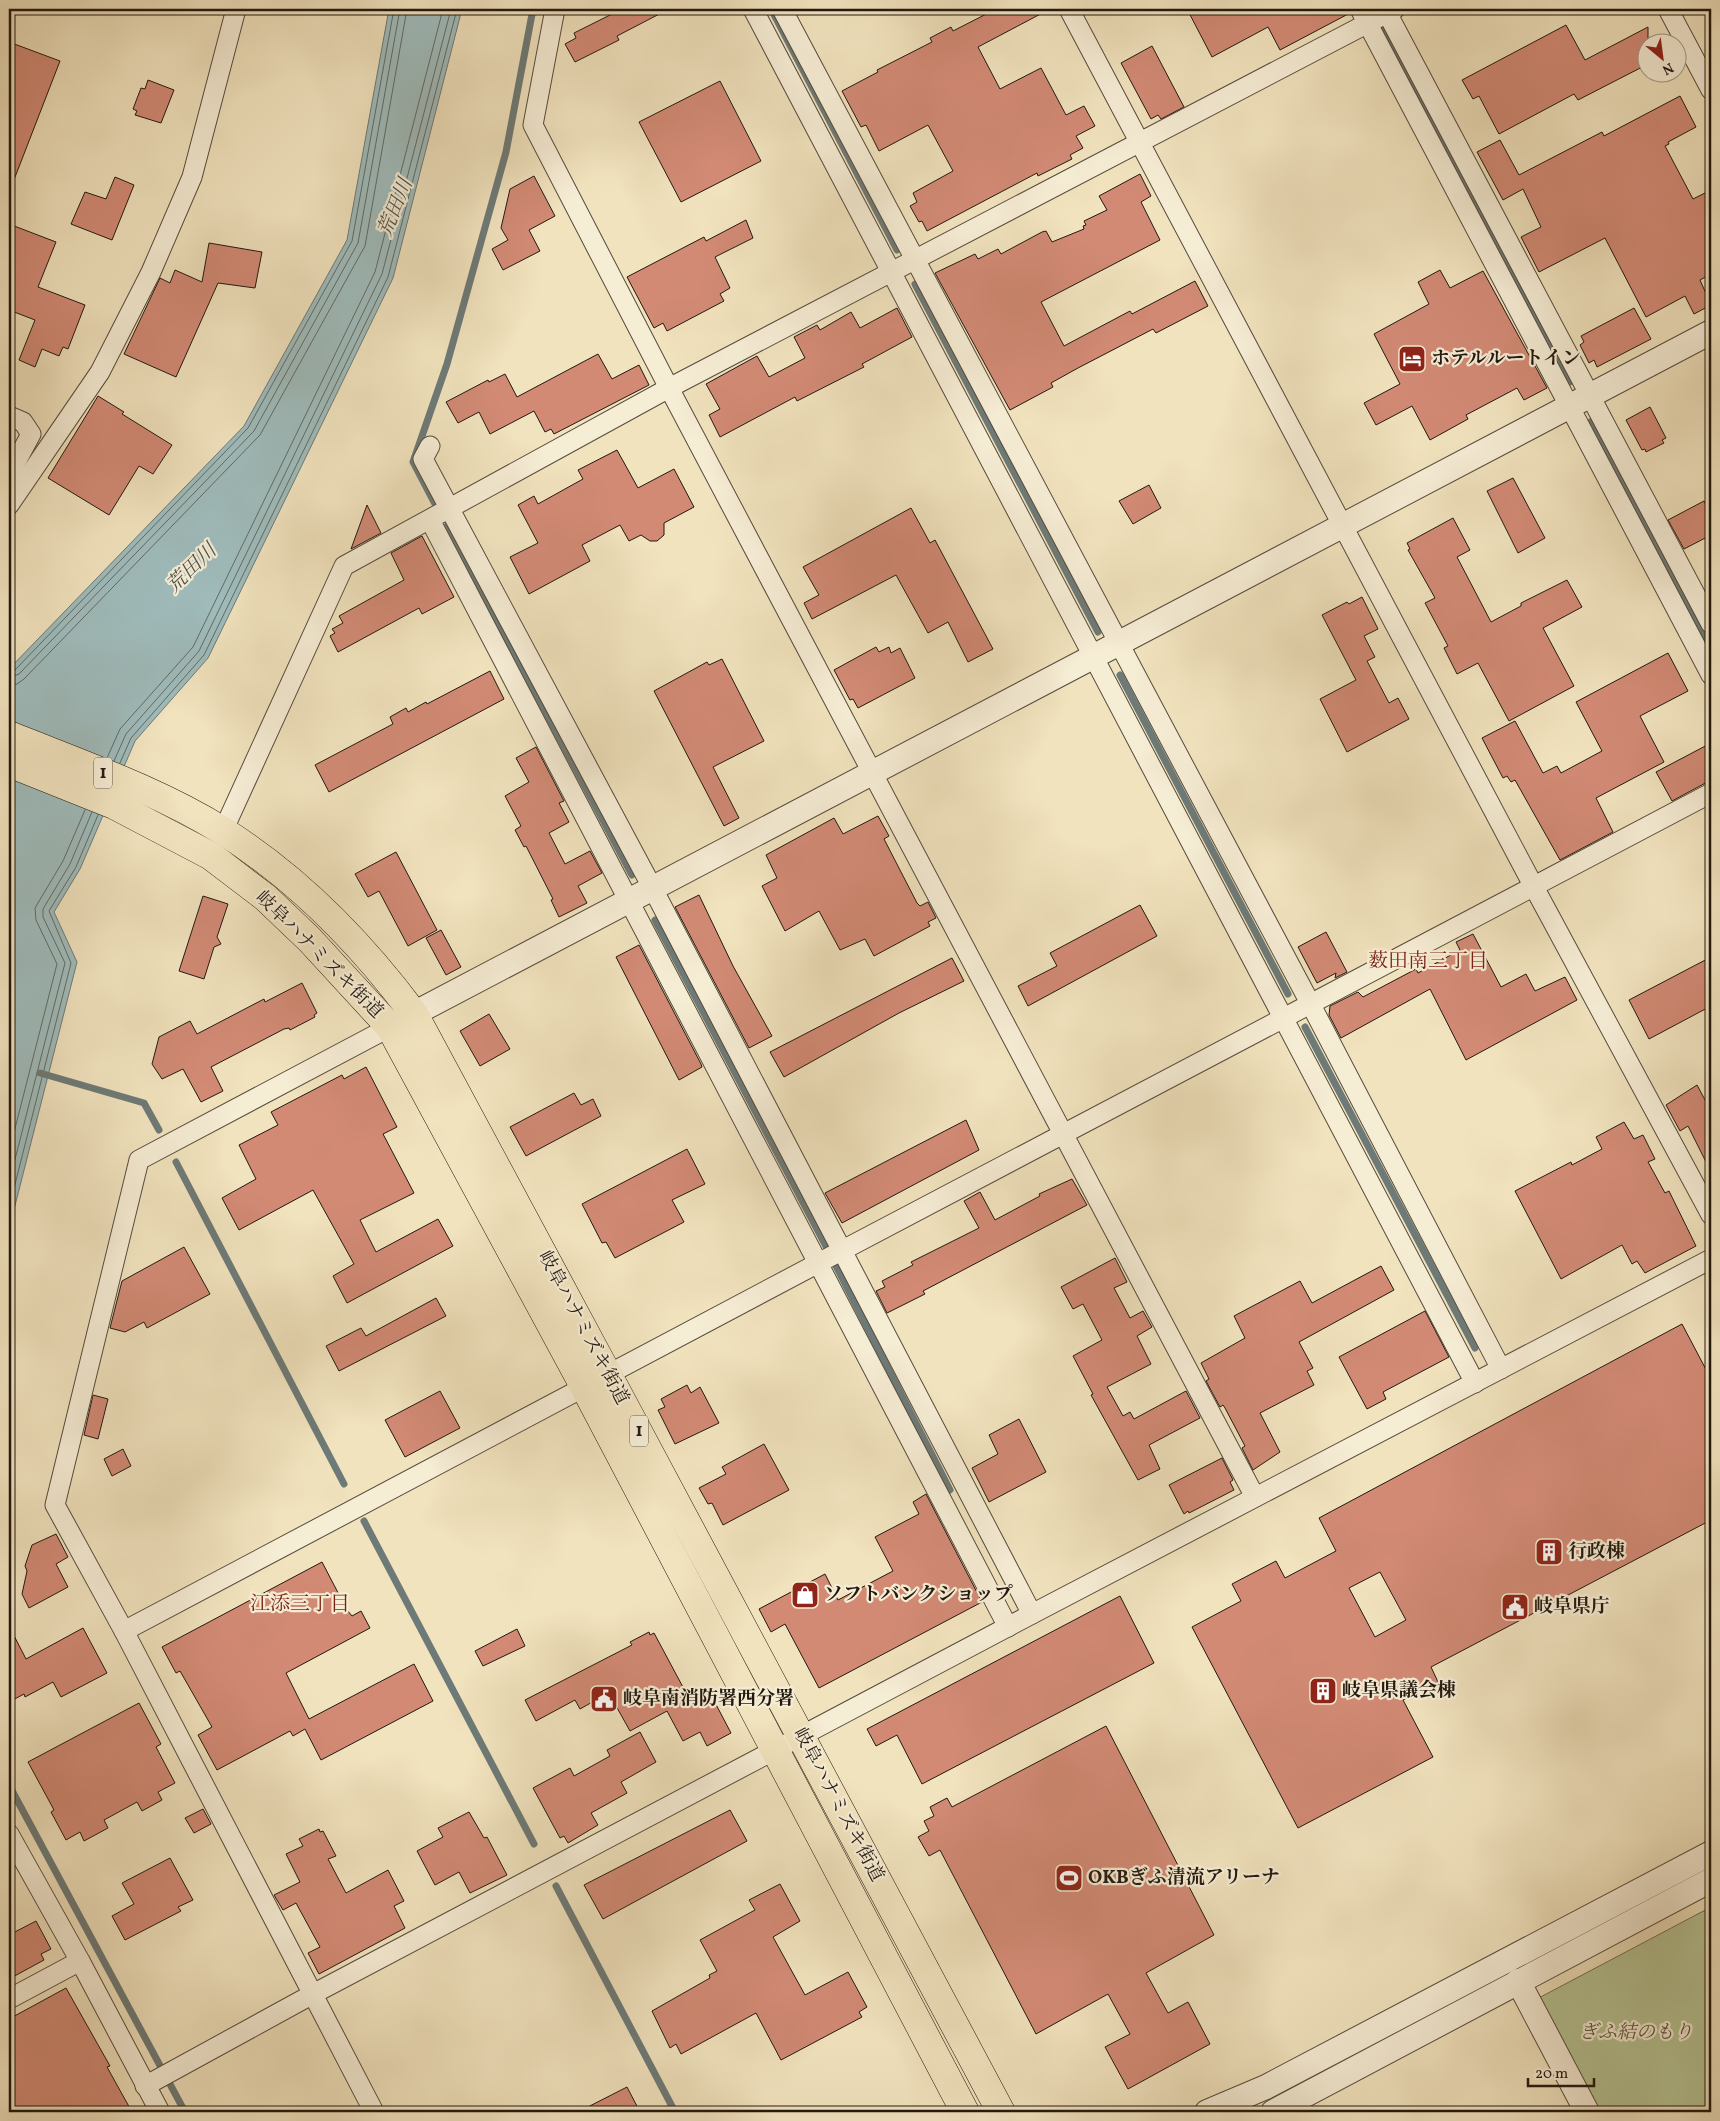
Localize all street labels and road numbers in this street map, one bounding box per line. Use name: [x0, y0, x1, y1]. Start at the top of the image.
road number: 1: [94, 758, 112, 788]
street label: 岐阜ハナミズキ街道: [249, 885, 389, 1025]
street label: 岐阜ハナミズキ街道: [531, 1246, 635, 1410]
road number: 1: [630, 1415, 648, 1446]
street label: 岐阜ハナミズキ街道: [786, 1723, 890, 1887]

